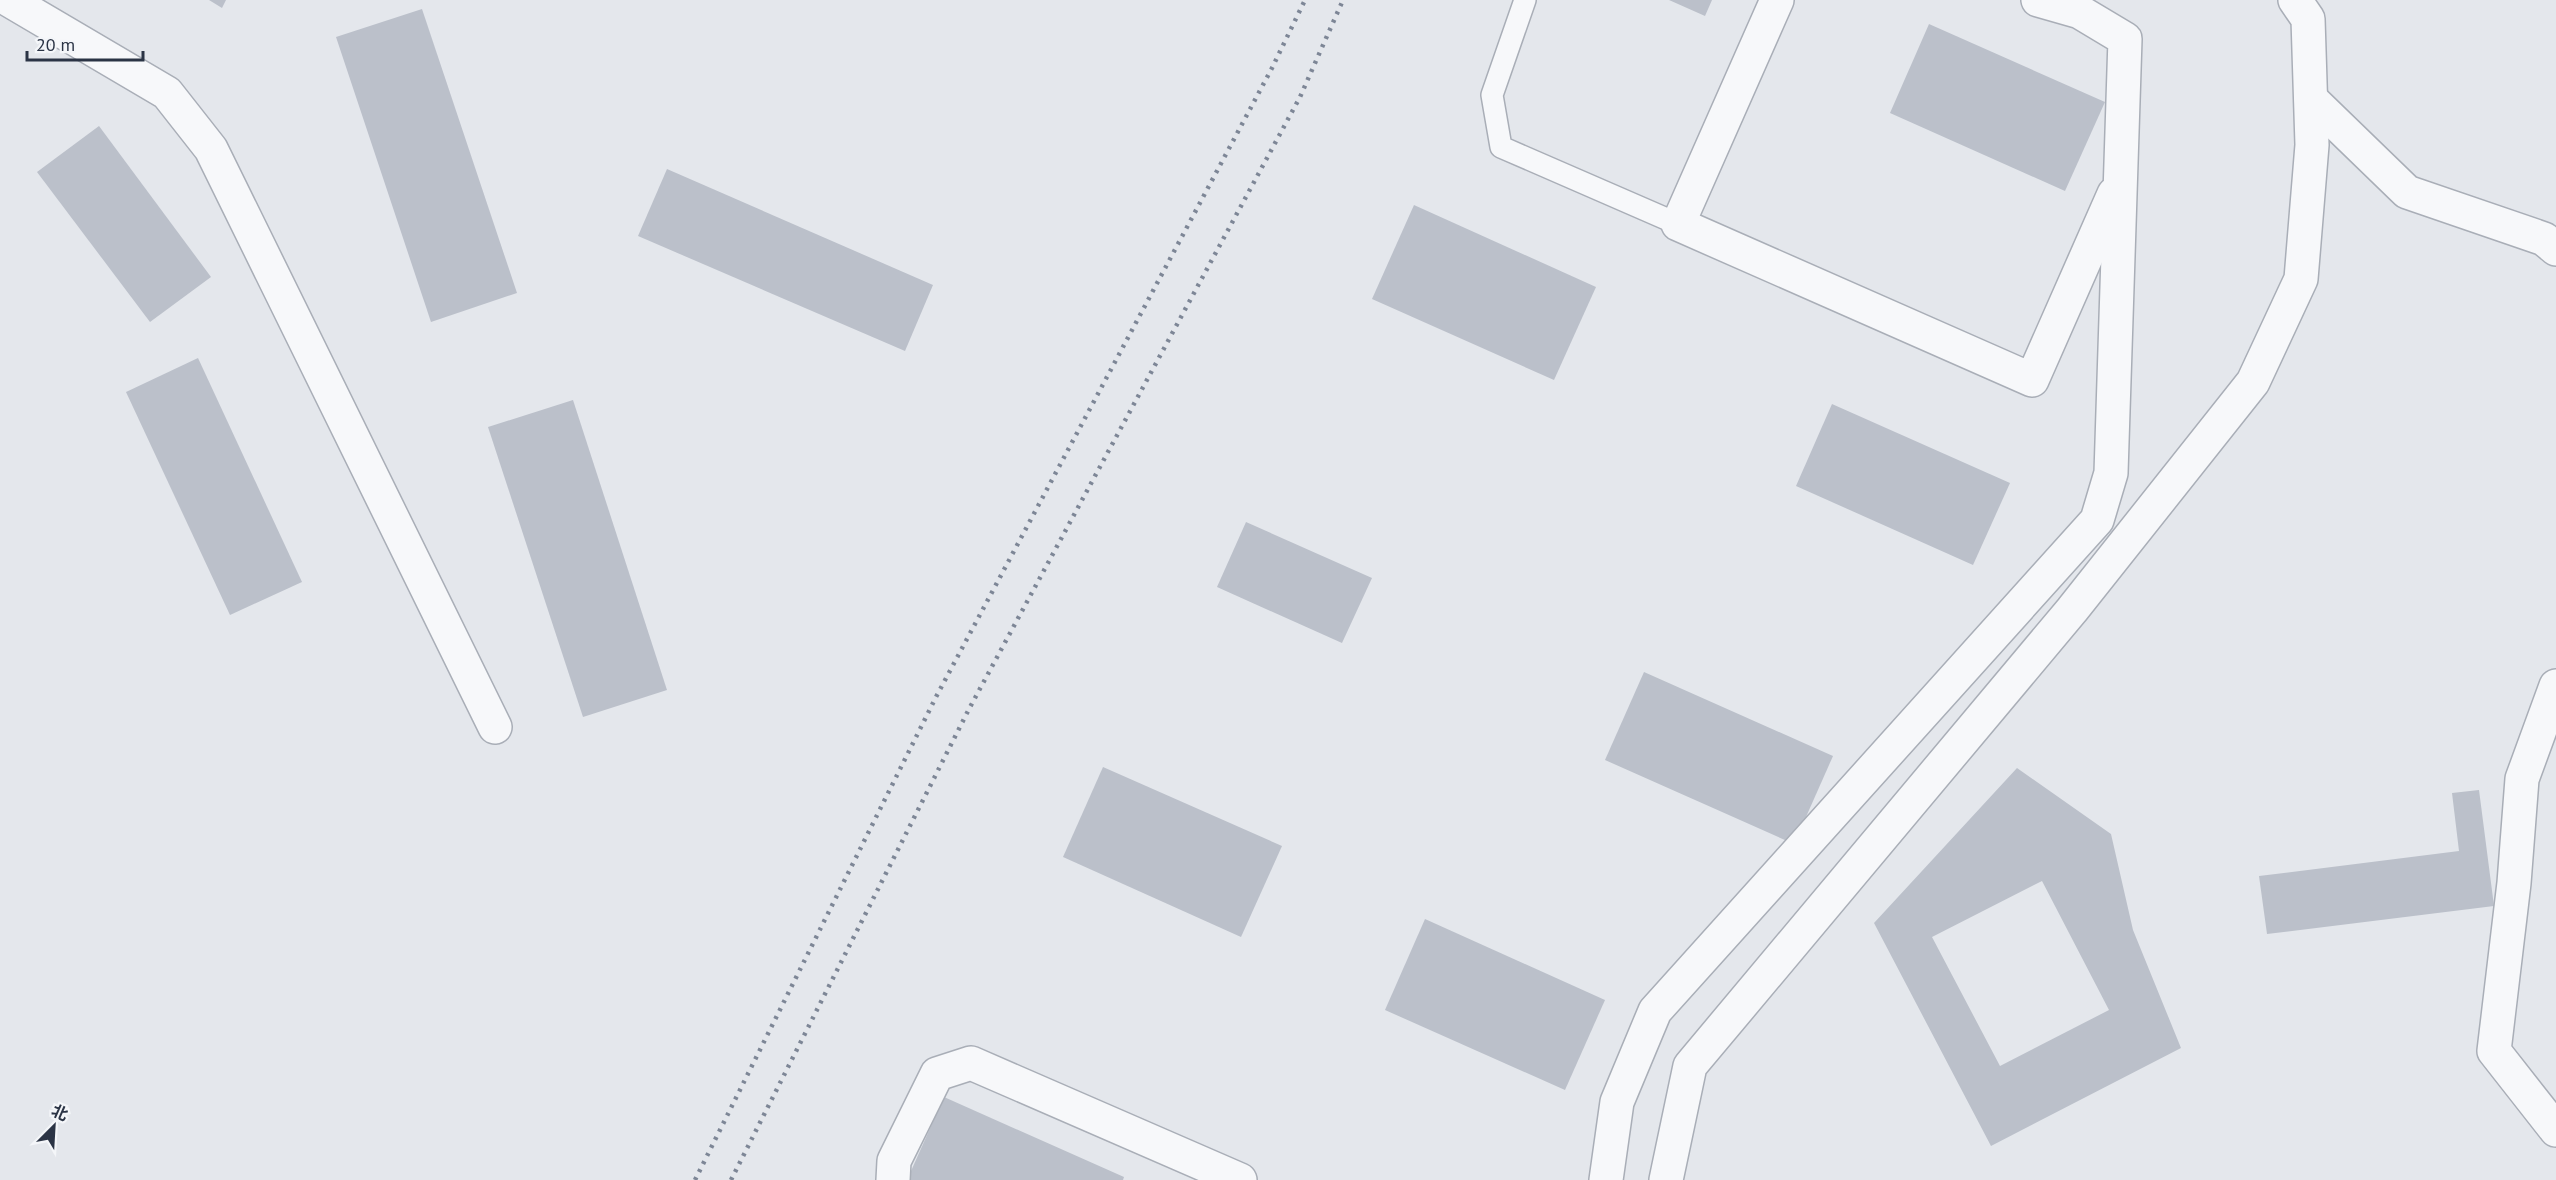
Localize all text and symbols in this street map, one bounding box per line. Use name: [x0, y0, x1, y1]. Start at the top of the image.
scale bar: [27, 24, 142, 62]
text: 20 m: [36, 33, 75, 56]
north arrow: [24, 1096, 84, 1156]
text: 北: [49, 1100, 71, 1125]

